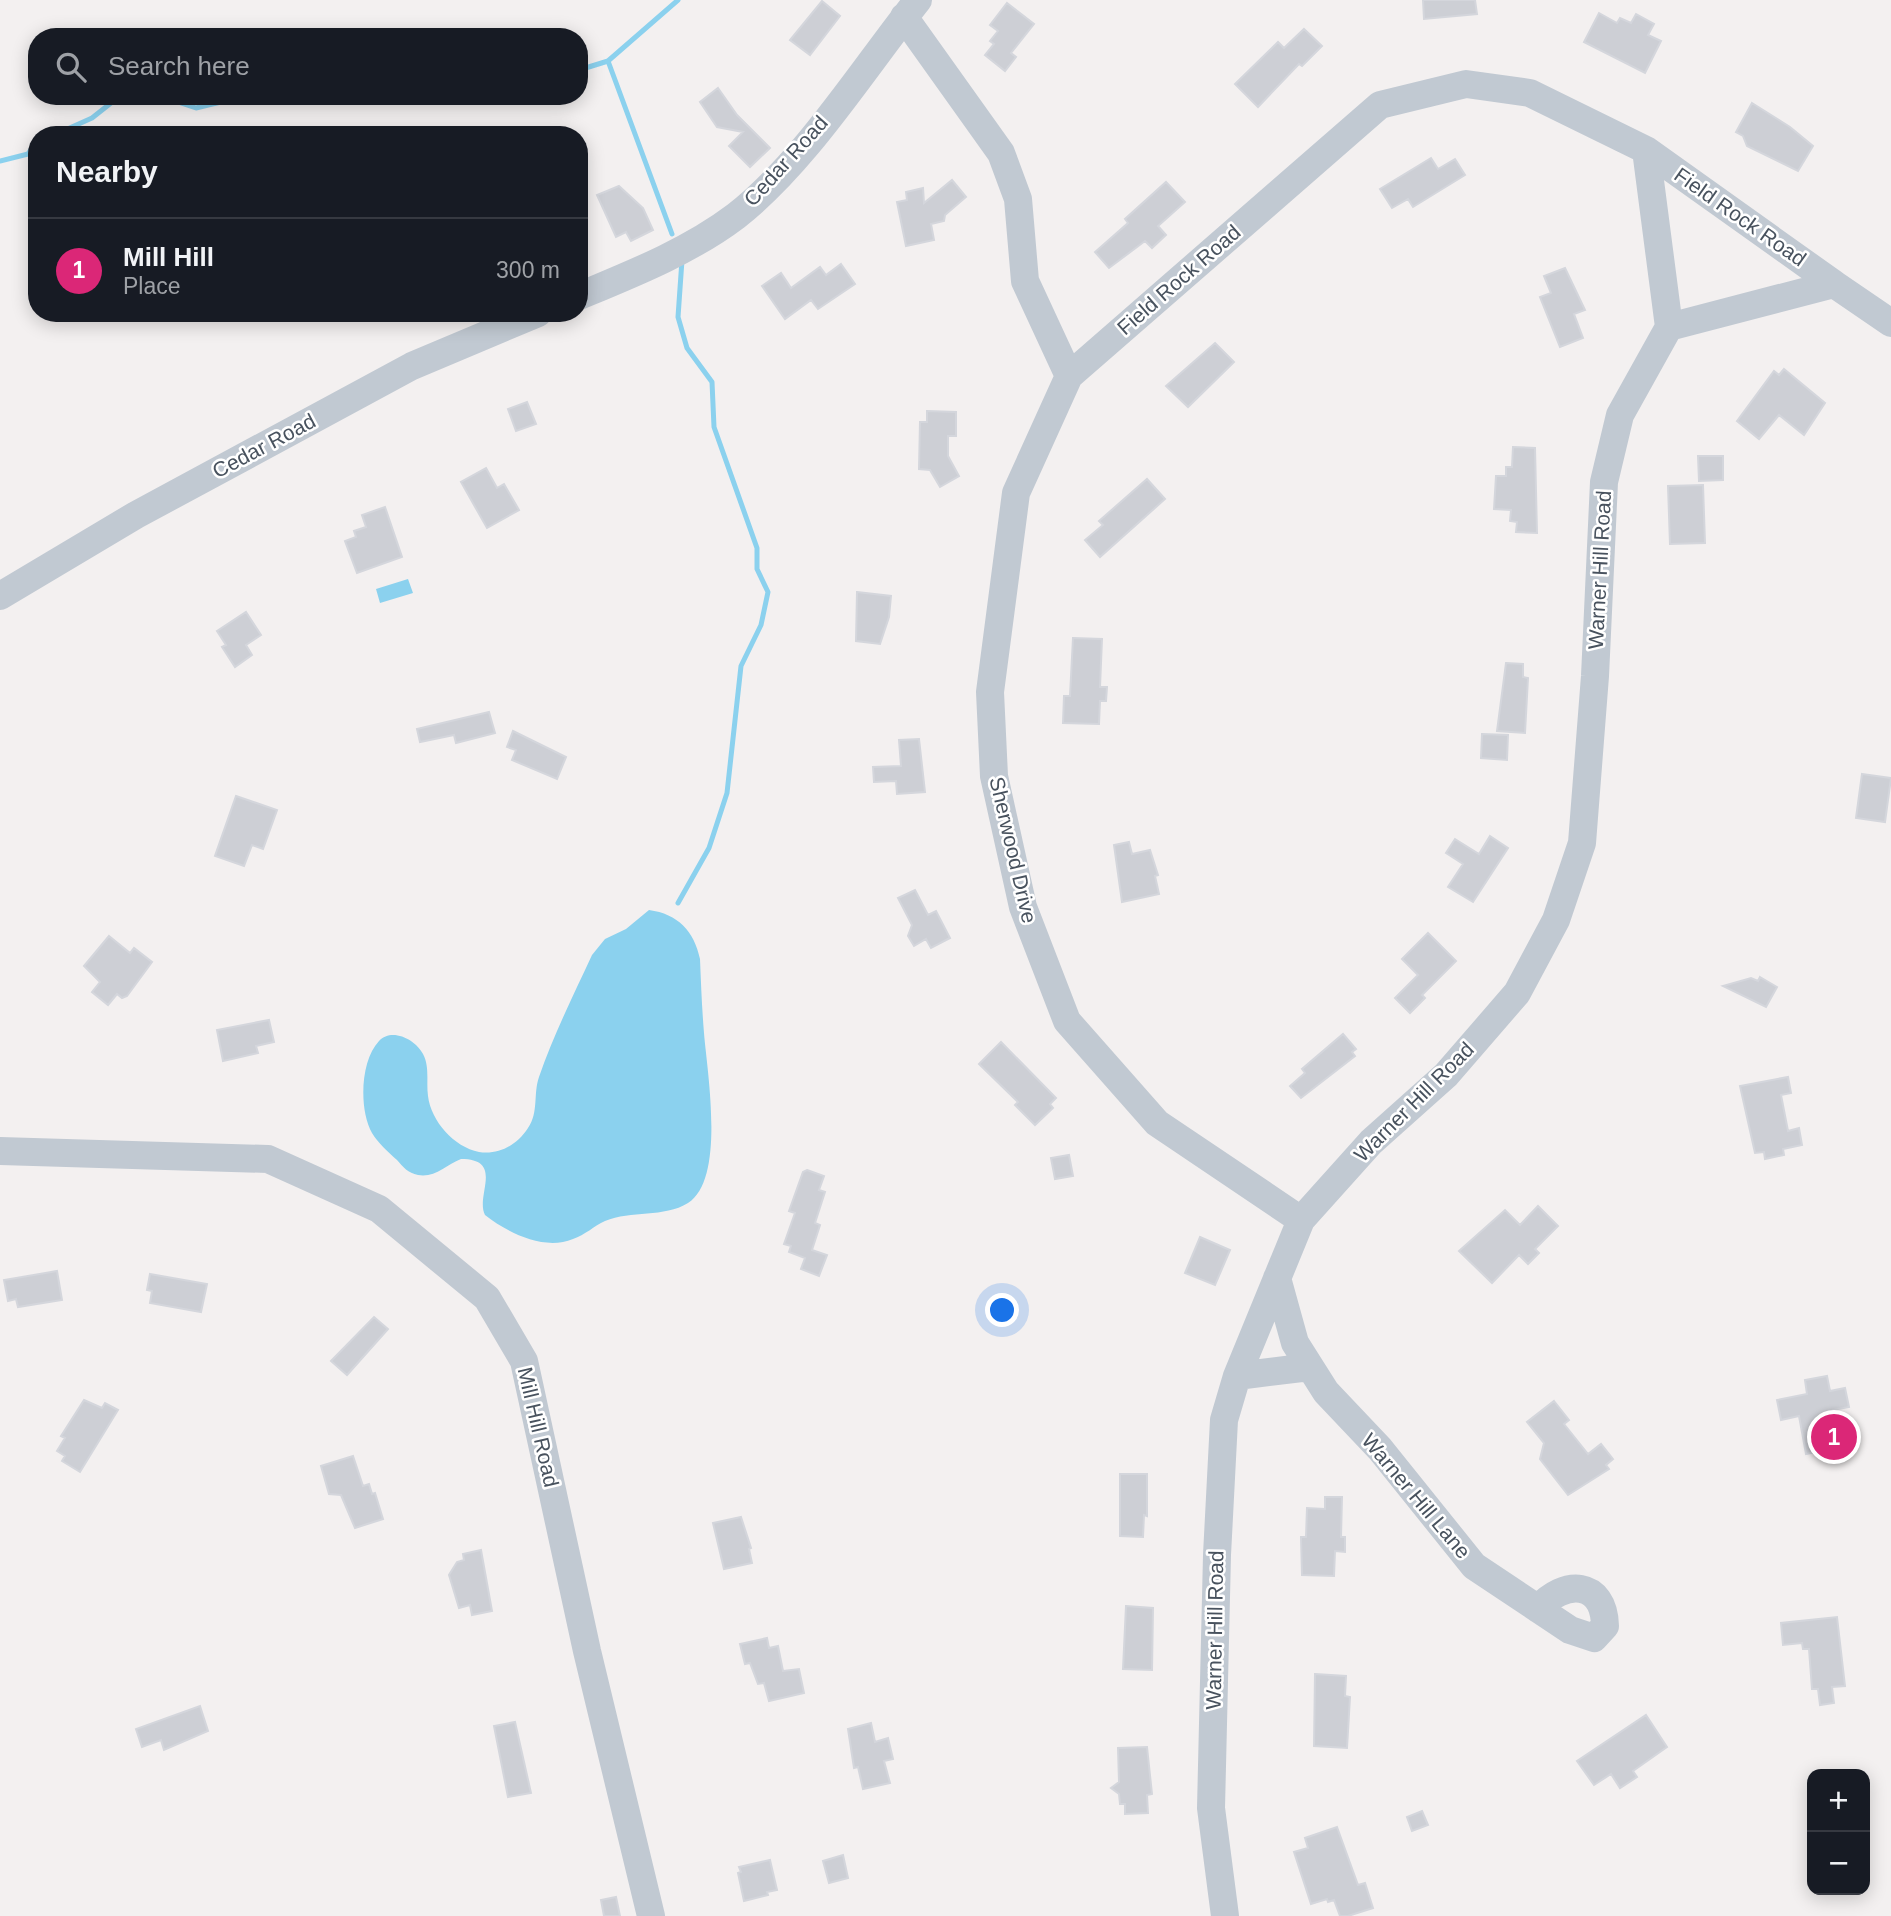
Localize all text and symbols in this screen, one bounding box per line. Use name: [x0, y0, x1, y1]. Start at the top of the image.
search box: [28, 28, 588, 105]
icon: search: [52, 48, 90, 86]
text: Search here: [108, 51, 250, 81]
street label: Cedar Road: [739, 111, 832, 210]
text: Nearby: [56, 155, 158, 188]
street label: Field Rock Road: [1670, 163, 1810, 271]
street label: Field Rock Road: [1113, 220, 1245, 339]
text: Mill Hill: [123, 242, 214, 272]
text: 1: [73, 257, 85, 283]
text: 300 m: [496, 257, 560, 283]
text: Place: [123, 273, 181, 299]
street label: Cedar Road: [208, 409, 319, 482]
street label: Warner Hill Road: [1584, 490, 1615, 650]
street label: Sherwood Drive: [985, 775, 1041, 925]
street label: Warner Hill Road: [1349, 1037, 1478, 1166]
your location: [985, 1293, 1019, 1327]
street label: Mill Hill Road: [514, 1365, 563, 1489]
pin: 1: [1811, 1411, 1857, 1463]
street label: Warner Hill Lane: [1358, 1429, 1475, 1563]
street label: Warner Hill Road: [1202, 1550, 1227, 1710]
map controls: [1807, 1769, 1870, 1895]
button: +: [1807, 1769, 1870, 1832]
button: −: [1807, 1832, 1870, 1895]

